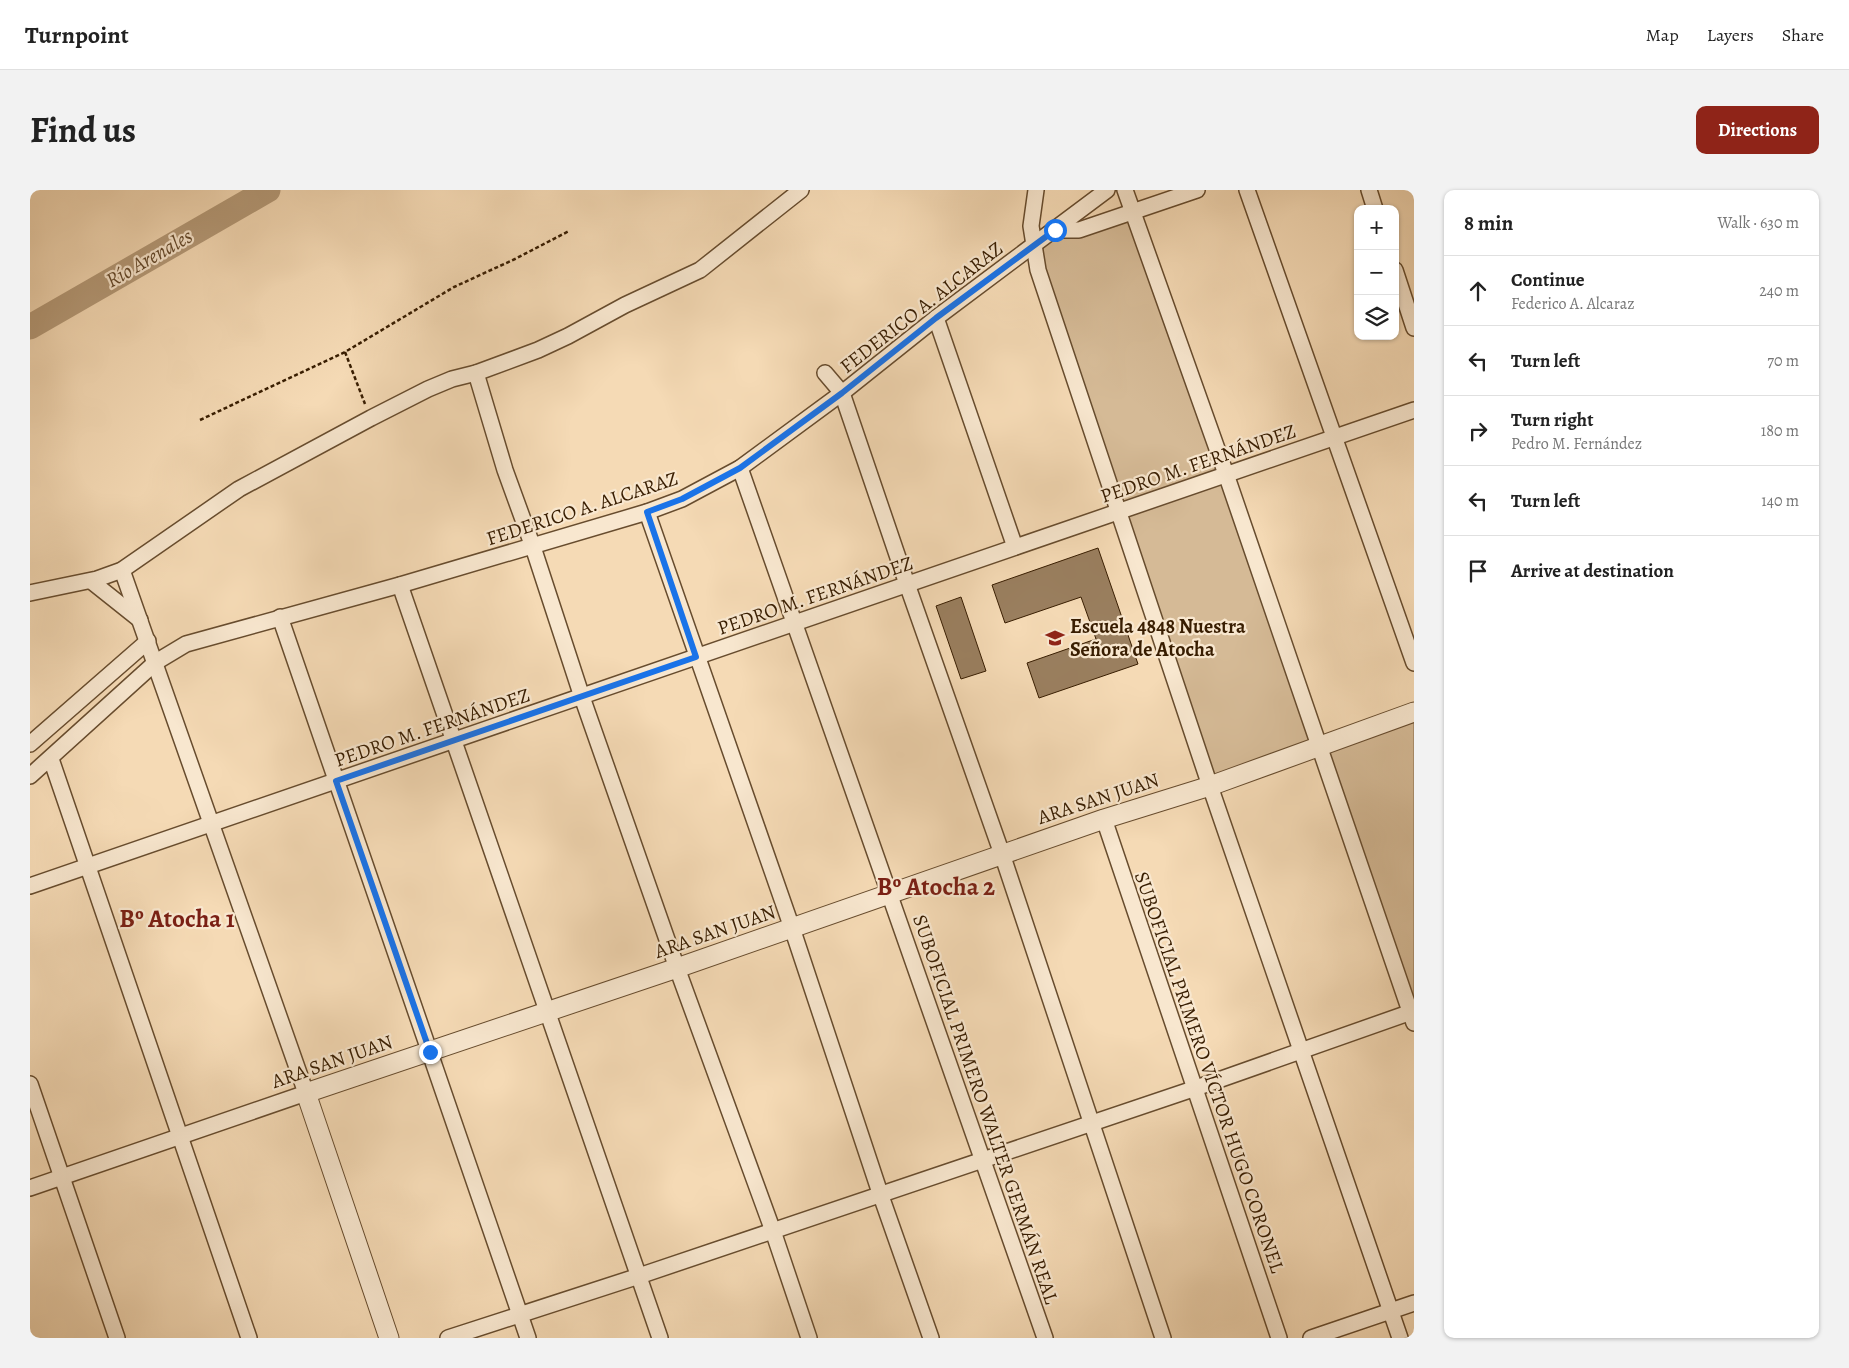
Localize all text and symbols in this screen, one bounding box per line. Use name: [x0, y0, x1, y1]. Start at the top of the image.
text: Turnpoint: [25, 19, 129, 51]
text: Map: [1646, 23, 1679, 47]
text: Layers: [1707, 23, 1754, 47]
text: Share: [1782, 23, 1824, 47]
text: Find us: [30, 106, 136, 154]
button: Directions: [1696, 106, 1819, 154]
map controls: [1354, 205, 1399, 340]
button: +: [1354, 205, 1399, 250]
text: 8 min: [1464, 209, 1513, 237]
text: Walk · 630 m: [1717, 212, 1799, 234]
route start: [1044, 219, 1067, 242]
water label: Río Arenales: [101, 222, 197, 294]
street label: FEDERICO A. ALCARAZ: [834, 235, 1008, 380]
button: −: [1354, 250, 1399, 295]
text: Continue: [1511, 267, 1585, 293]
icon: ahead: [1464, 277, 1492, 305]
text: 240 m: [1759, 280, 1799, 302]
text: Federico A. Alcaraz: [1511, 293, 1635, 315]
button: layers: [1354, 295, 1399, 340]
icon: left: [1464, 347, 1492, 375]
text: Turn left: [1511, 348, 1580, 374]
text: 70 m: [1767, 350, 1799, 372]
text: Turn right: [1511, 407, 1593, 433]
street label: PEDRO M. FERNÁNDEZ: [1097, 417, 1300, 510]
icon: right: [1464, 417, 1492, 445]
text: 180 m: [1761, 420, 1799, 442]
text: Pedro M. Fernández: [1511, 433, 1642, 455]
street label: FEDERICO A. ALCARAZ: [483, 465, 681, 552]
icon: left: [1464, 487, 1492, 515]
text: Turn left: [1511, 488, 1580, 514]
text: 140 m: [1761, 490, 1799, 512]
street label: PEDRO M. FERNÁNDEZ: [714, 549, 917, 642]
icon: arrive: [1464, 557, 1492, 585]
text: Arrive at destination: [1511, 558, 1674, 584]
place label: Escuela 4848 Nuestra Señora de Atocha: [1070, 613, 1246, 663]
school or university icon: Escuela 4848 Nuestra Señora de Atocha: [1044, 627, 1066, 649]
street label: PEDRO M. FERNÁNDEZ: [331, 681, 534, 774]
street label: ARA SAN JUAN: [1033, 766, 1162, 831]
street label: SUBOFICIAL PRIMERO VÍCTOR HUGO CORONEL: [1128, 868, 1291, 1277]
district label: Bº Atocha 2: [877, 870, 995, 904]
street label: ARA SAN JUAN: [650, 898, 779, 965]
district label: Bº Atocha 1: [119, 902, 235, 936]
street label: SUBOFICIAL PRIMERO WALTER GERMÁN REAL: [906, 911, 1065, 1308]
street label: ARA SAN JUAN: [267, 1028, 396, 1095]
route end: [419, 1041, 442, 1064]

